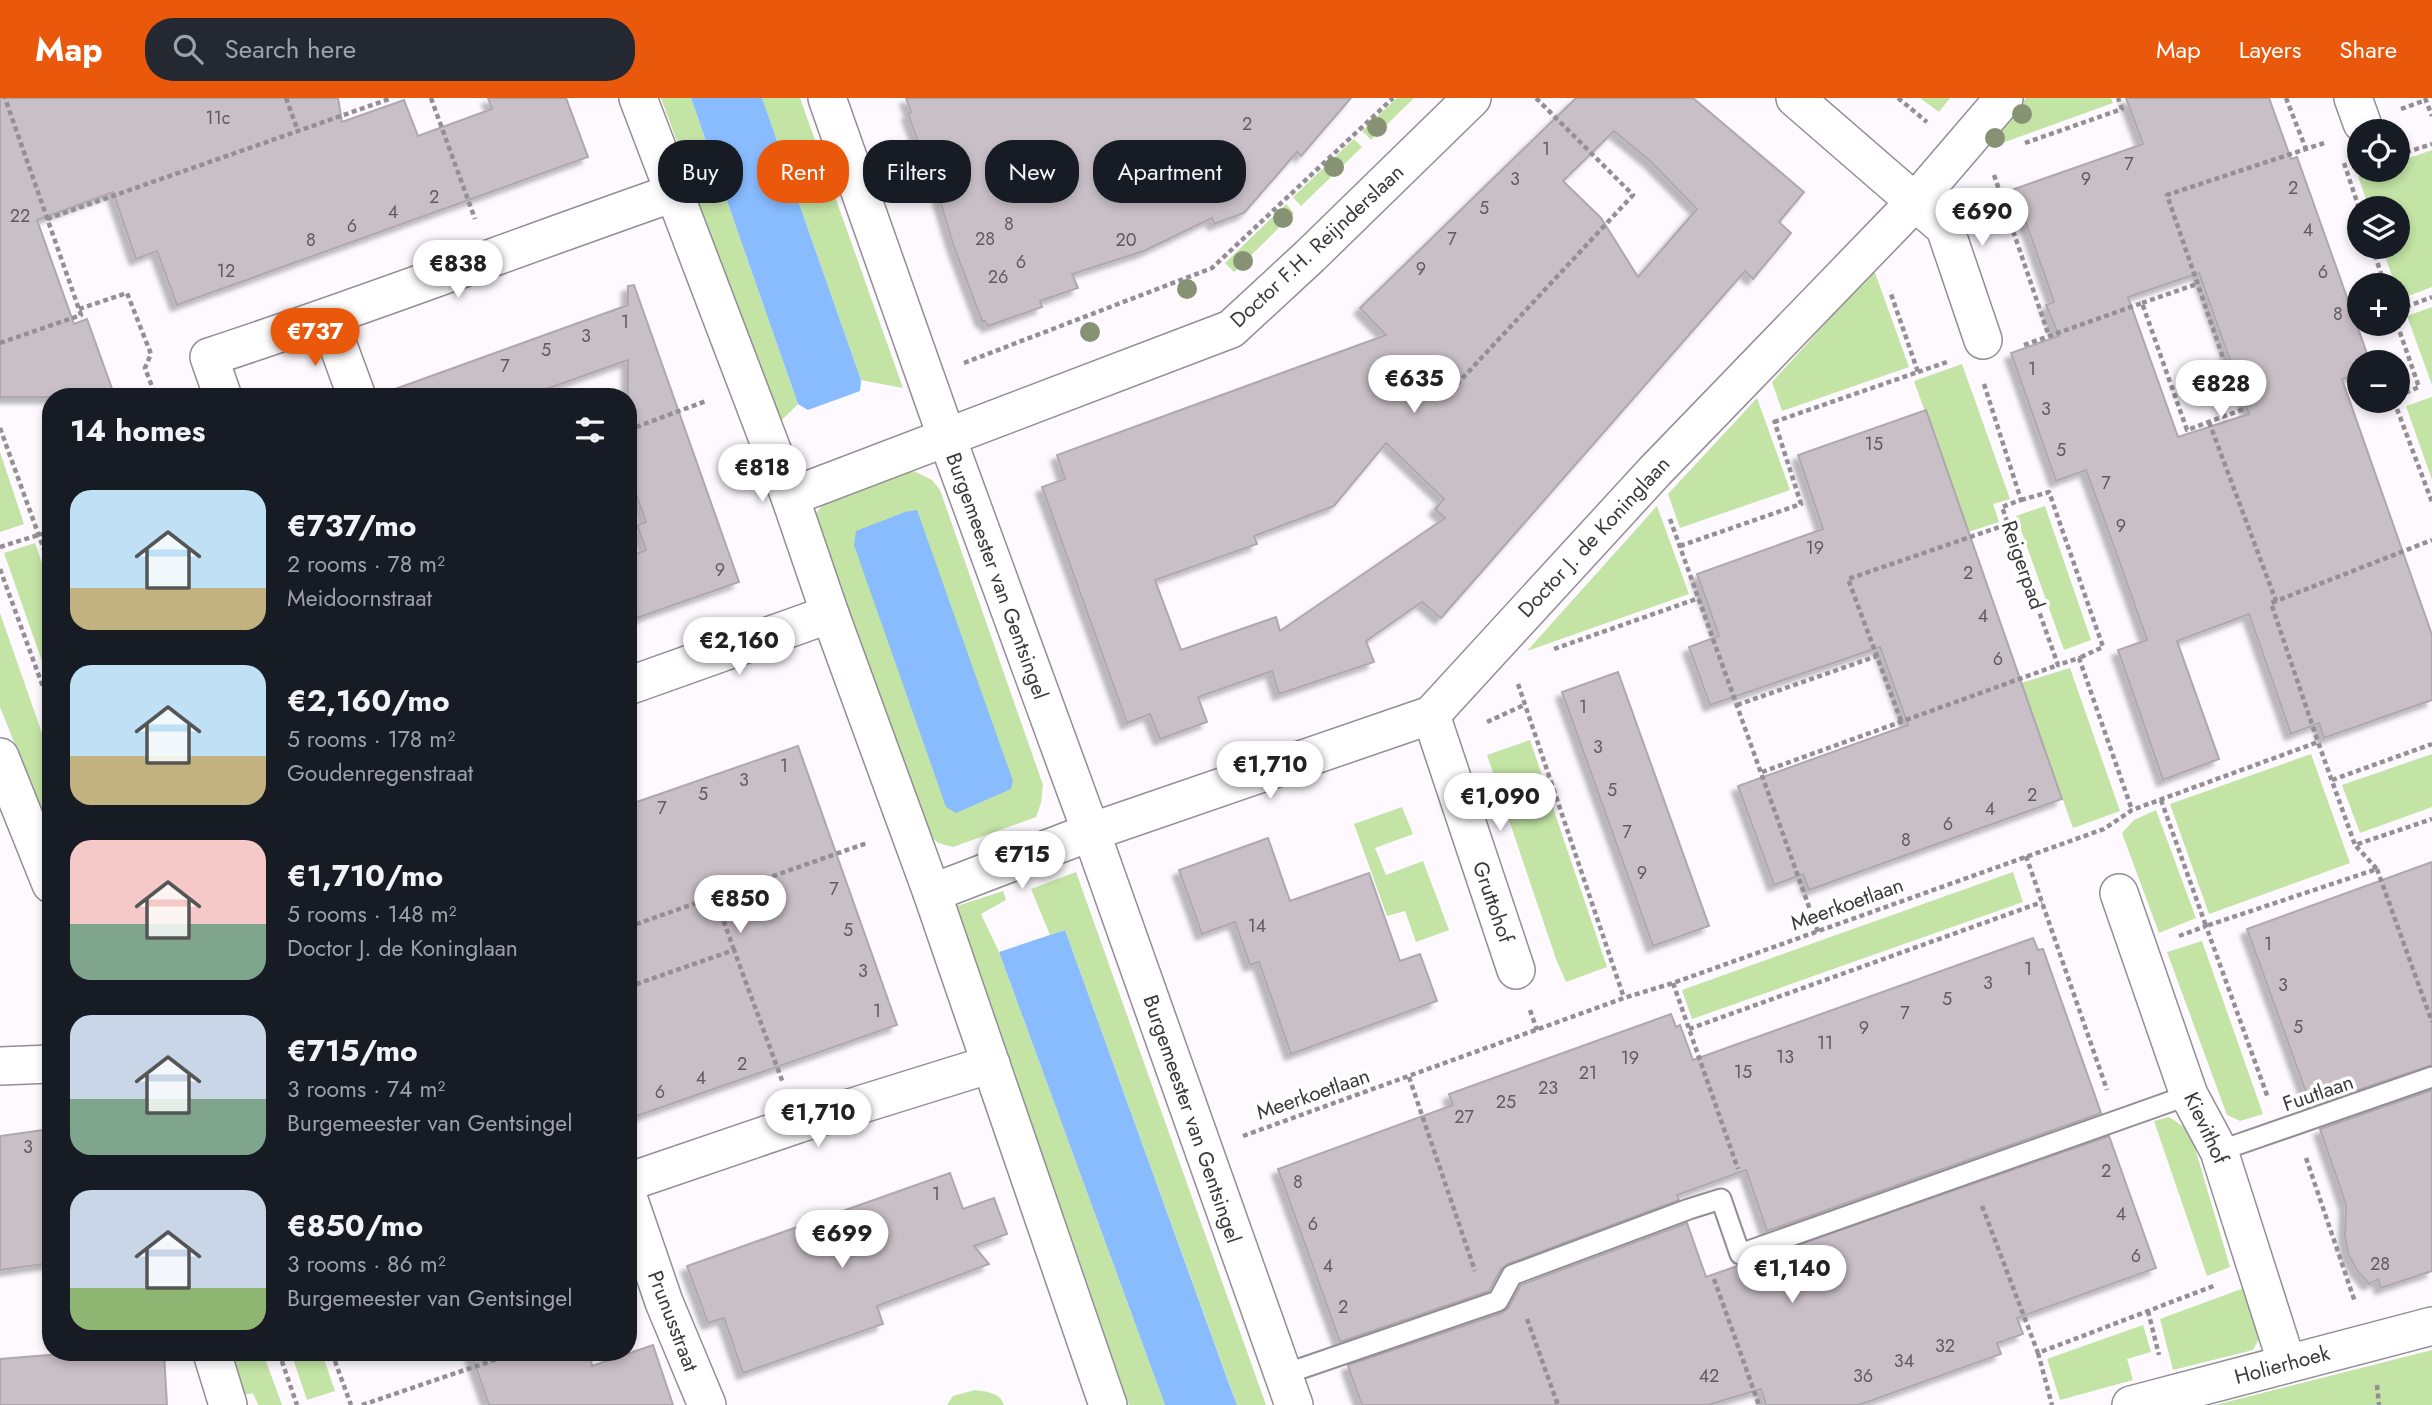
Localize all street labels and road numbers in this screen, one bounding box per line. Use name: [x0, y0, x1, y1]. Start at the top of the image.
street label: Doctor F.H. Reijnderslaan: [1224, 157, 1410, 335]
street label: Burgemeester van Gentsingel: [938, 448, 1056, 704]
street label: Doctor J. de Koninglaan: [1511, 450, 1677, 624]
street label: Reigerpad: [1994, 517, 2052, 613]
street label: Gruttohof: [1465, 857, 1521, 948]
street label: Meerkoetlaan: [1786, 870, 1908, 938]
street label: Burgemeester van Gentsingel: [1135, 991, 1249, 1247]
street label: Meerkoetlaan: [1252, 1061, 1374, 1127]
street label: Fuutlaan: [2278, 1067, 2358, 1119]
street label: Kievithof: [2176, 1087, 2236, 1170]
street label: Prunusstraat: [640, 1266, 706, 1376]
street label: Holierhoek: [2231, 1338, 2334, 1392]

